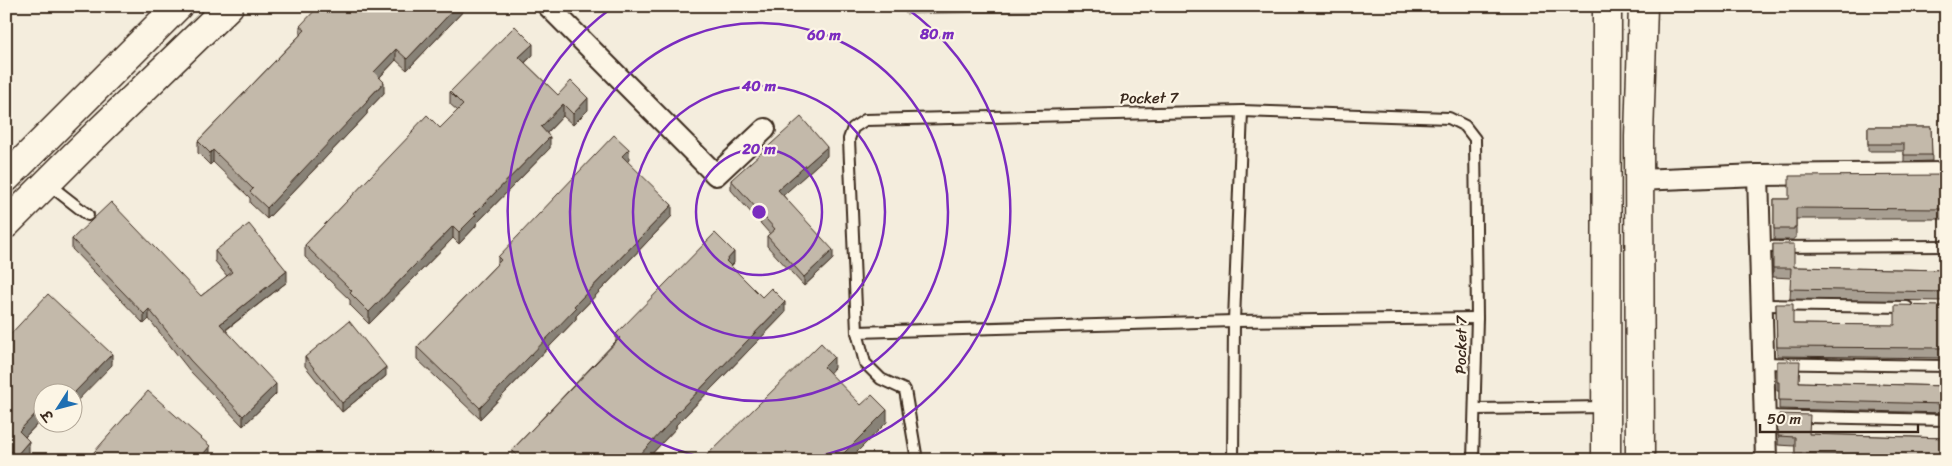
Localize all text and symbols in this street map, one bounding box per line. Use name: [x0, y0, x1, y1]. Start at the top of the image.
text: 80 m: [919, 21, 954, 47]
text: 60 m: [806, 22, 841, 48]
text: 40 m: [741, 73, 777, 99]
street label: Pocket 7: [1120, 84, 1180, 112]
text: 20 m: [741, 136, 776, 162]
centre of rings: [750, 203, 768, 221]
street label: Pocket 7: [1447, 314, 1475, 374]
north arrow: [32, 384, 82, 434]
scale bar: [1760, 401, 1917, 433]
text: उ: [34, 403, 62, 428]
text: 50 m: [1767, 406, 1802, 432]

